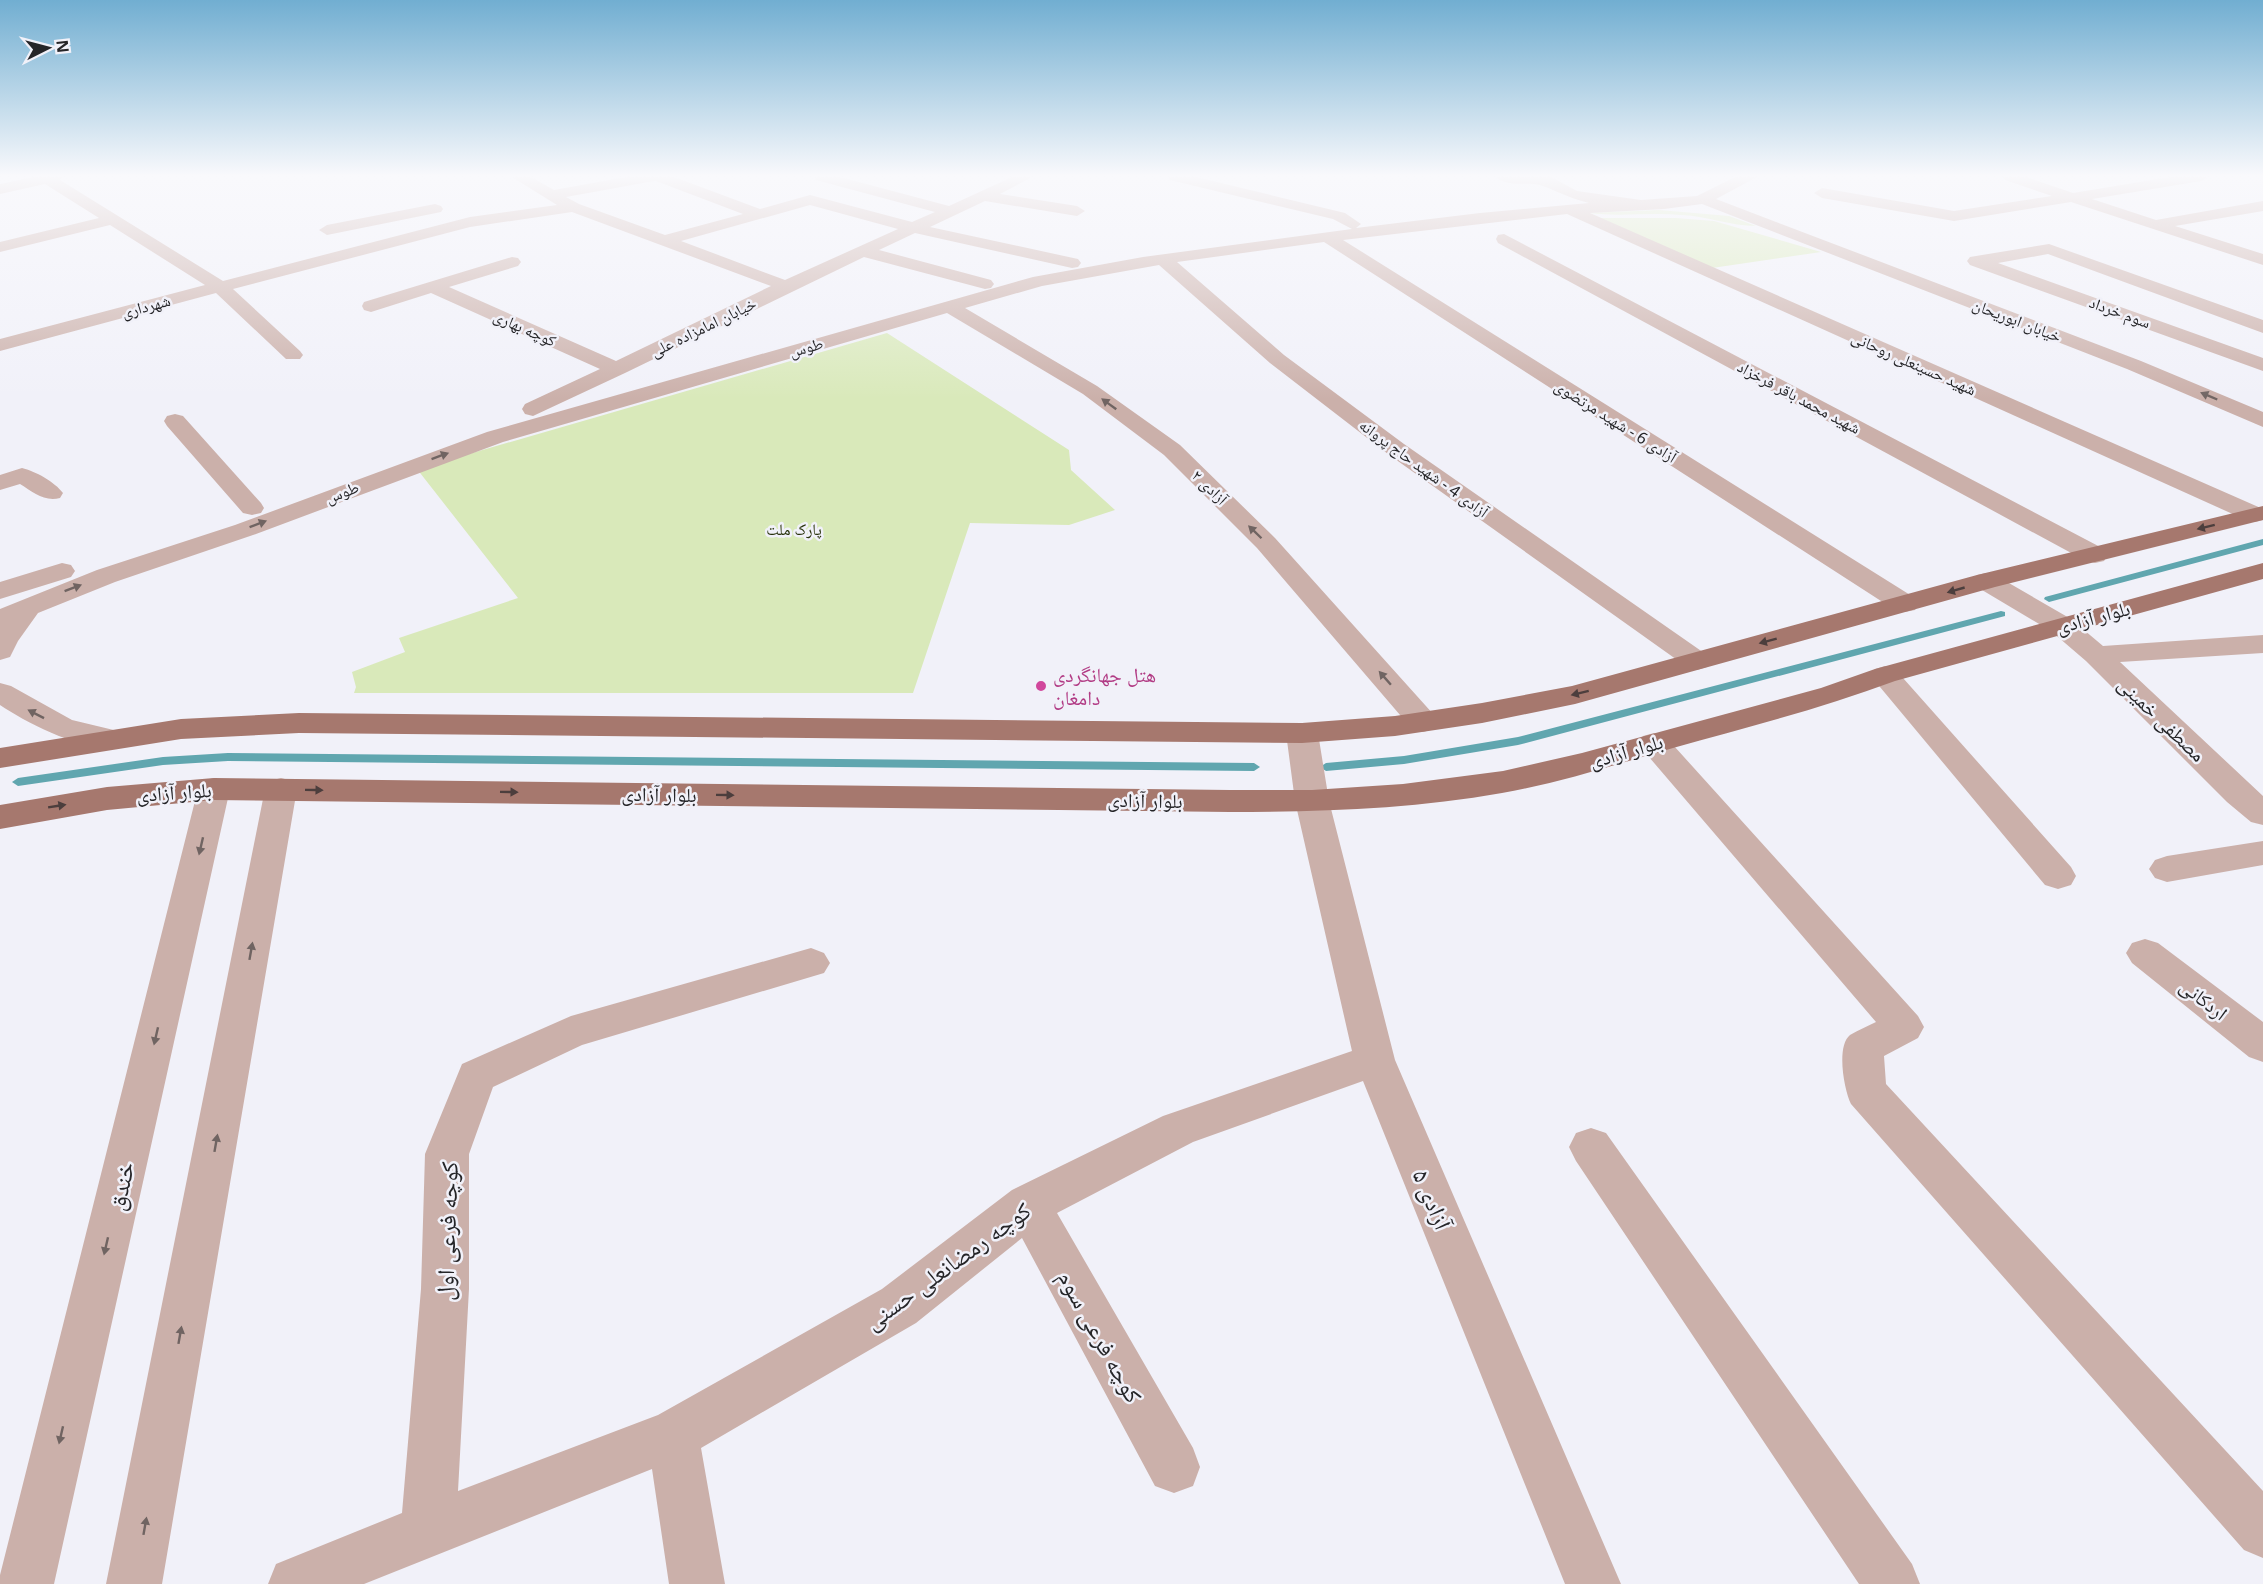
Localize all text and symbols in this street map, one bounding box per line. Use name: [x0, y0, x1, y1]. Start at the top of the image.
north arrow: [18, 18, 78, 78]
text: N: [51, 39, 75, 54]
street label: شهرداری: [119, 289, 173, 323]
street label: سوم خرداد: [2086, 291, 2154, 333]
street label: خیابان امامزاده علی: [646, 292, 760, 362]
street label: خیابان ابوریحان: [1969, 293, 2065, 347]
street label: کوچه بهاری: [490, 304, 560, 352]
street label: شهید حسینعلی روحانی: [1848, 326, 1980, 400]
street label: طوس: [786, 332, 826, 362]
street label: شهید محمد باقر فرخزاد: [1734, 355, 1864, 439]
street label: آزادی 6 - شهید مرتضوی: [1551, 374, 1682, 468]
one-way arrow: [2200, 391, 2218, 401]
one-way arrow: [1101, 397, 1117, 410]
street label: آزادی 4 - شهید حاج پروانه: [1355, 414, 1494, 523]
one-way arrow: [431, 451, 449, 461]
street label: آزادی ۲: [1187, 465, 1233, 510]
street label: طوس: [322, 476, 362, 508]
park label: پارک ملت: [766, 518, 822, 540]
one-way arrow: [249, 519, 267, 529]
one-way arrow: [2197, 523, 2215, 533]
one-way arrow: [1249, 525, 1263, 539]
one-way arrow: [65, 583, 83, 593]
one-way arrow: [1947, 585, 1965, 595]
street label: بلوار آزادی: [2053, 594, 2133, 640]
one-way arrow: [1759, 637, 1777, 646]
place label: هتل جهانگردى دامغان: [1053, 661, 1156, 711]
one-way arrow: [1378, 670, 1391, 686]
street label: مصطفی خمینی: [2112, 670, 2212, 768]
marker: هتل جهانگردى دامغان: [1034, 679, 1048, 693]
one-way arrow: [1571, 689, 1589, 698]
one-way arrow: [27, 709, 45, 719]
street label: بلوار آزادی: [1586, 728, 1666, 774]
street label: بلوار آزادی: [135, 776, 213, 808]
street label: بلوار آزادی: [621, 780, 697, 808]
one-way arrow: [305, 785, 324, 794]
street label: بلوار آزادی: [1107, 786, 1183, 814]
one-way arrow: [500, 788, 519, 797]
one-way arrow: [716, 790, 735, 800]
one-way arrow: [48, 801, 67, 810]
one-way arrow: [195, 837, 205, 855]
one-way arrow: [247, 941, 256, 960]
street label: اردکانی: [2175, 972, 2233, 1026]
one-way arrow: [150, 1026, 160, 1045]
one-way arrow: [212, 1133, 221, 1152]
street label: خندق: [98, 1158, 142, 1214]
street label: کوچه فرعی اول: [427, 1161, 465, 1301]
street label: آزادی ۵: [1406, 1164, 1461, 1235]
street label: کوچه رمضانعلی حسنی: [857, 1193, 1037, 1337]
one-way arrow: [100, 1237, 110, 1255]
street label: کوچه فرعی سوم: [1050, 1264, 1151, 1409]
one-way arrow: [176, 1325, 185, 1344]
one-way arrow: [55, 1426, 65, 1445]
one-way arrow: [141, 1517, 150, 1536]

